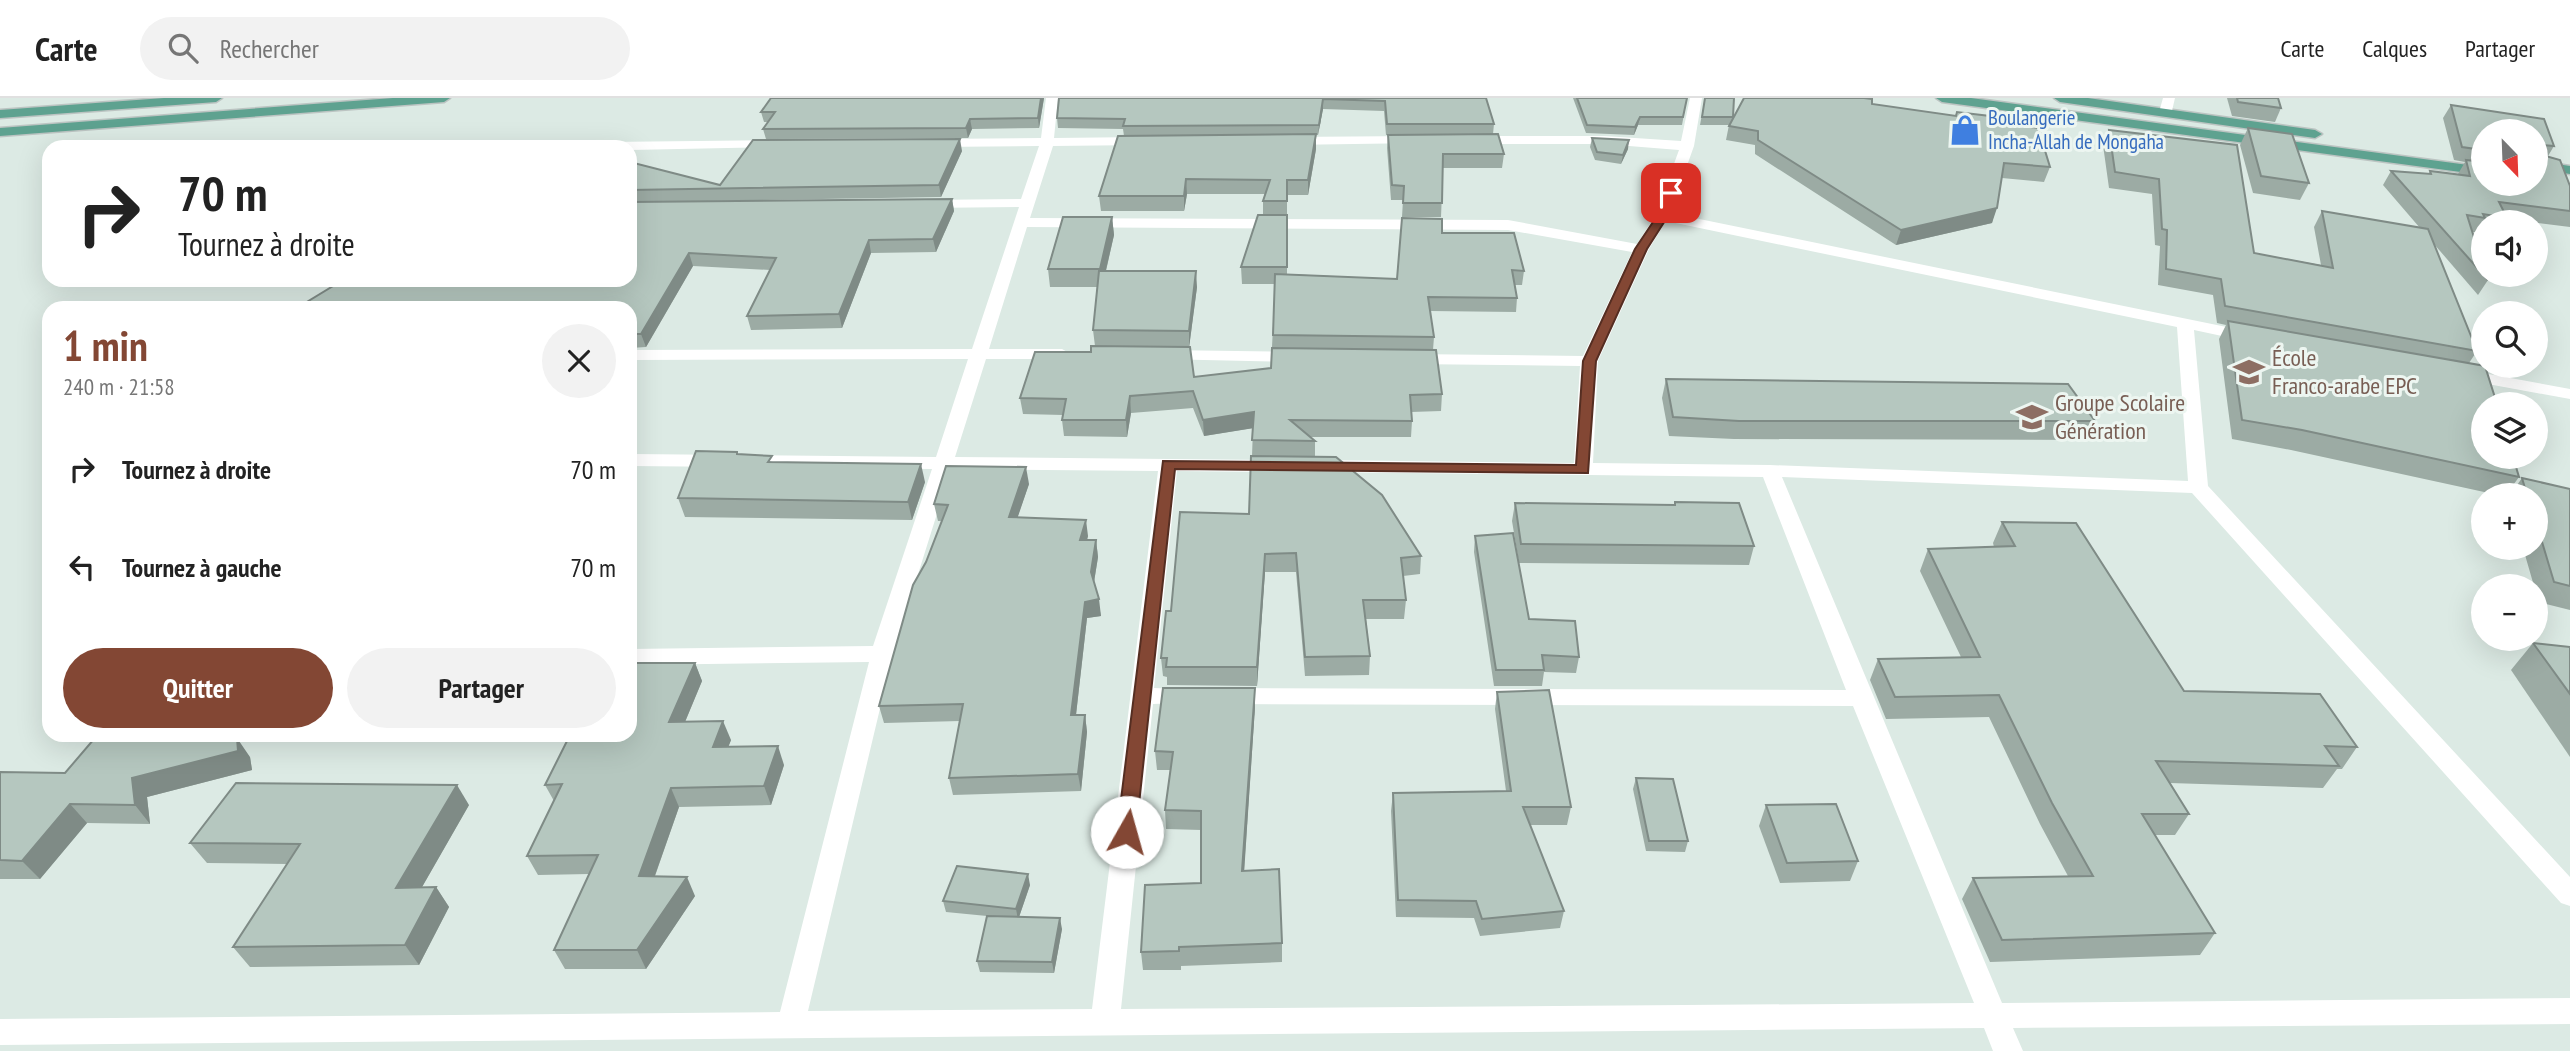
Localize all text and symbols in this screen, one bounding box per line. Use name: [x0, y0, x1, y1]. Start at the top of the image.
search box: [140, 17, 630, 80]
text: Carte: [35, 27, 98, 70]
icon: search: [164, 29, 202, 67]
text: Rechercher: [220, 32, 319, 65]
text: Carte: [2281, 33, 2324, 64]
text: Calques: [2362, 33, 2427, 64]
text: Partager: [2465, 33, 2535, 64]
place label: Boulangerie Incha-Allah de Mongaha: [1988, 104, 2164, 155]
shop icon: Boulangerie Incha-Allah de Mongaha: [1948, 113, 1982, 147]
north arrow: [2471, 119, 2548, 196]
map controls: [2471, 119, 2548, 651]
text: 70 m: [178, 161, 267, 225]
pin: [1641, 163, 1701, 223]
icon: right: [63, 168, 154, 259]
icon: arrive: [1652, 174, 1690, 212]
button: sound: [2471, 210, 2548, 287]
text: Tournez à droite: [178, 223, 355, 265]
button: search: [2471, 301, 2548, 378]
text: 1 min: [63, 318, 148, 373]
button: close: [542, 324, 616, 398]
place label: École Franco-arabe EPC: [2272, 342, 2417, 401]
school or university icon: École Franco-arabe EPC: [2232, 355, 2266, 389]
text: 240 m · 21:58: [63, 372, 175, 401]
place label: Groupe Scolaire Génération: [2055, 387, 2185, 446]
button: layers: [2471, 392, 2548, 469]
school or university icon: Groupe Scolaire Génération: [2015, 400, 2049, 434]
icon: right: [63, 450, 101, 488]
text: Tournez à droite: [122, 453, 271, 486]
text: 70 m: [570, 453, 616, 486]
button: +: [2471, 483, 2548, 560]
icon: left: [63, 548, 101, 586]
text: Tournez à gauche: [122, 551, 282, 584]
text: 70 m: [570, 551, 616, 584]
button: −: [2471, 574, 2548, 651]
button: Quitter: [63, 648, 333, 728]
button: Partager: [347, 648, 616, 728]
position arrow: [1090, 795, 1164, 869]

